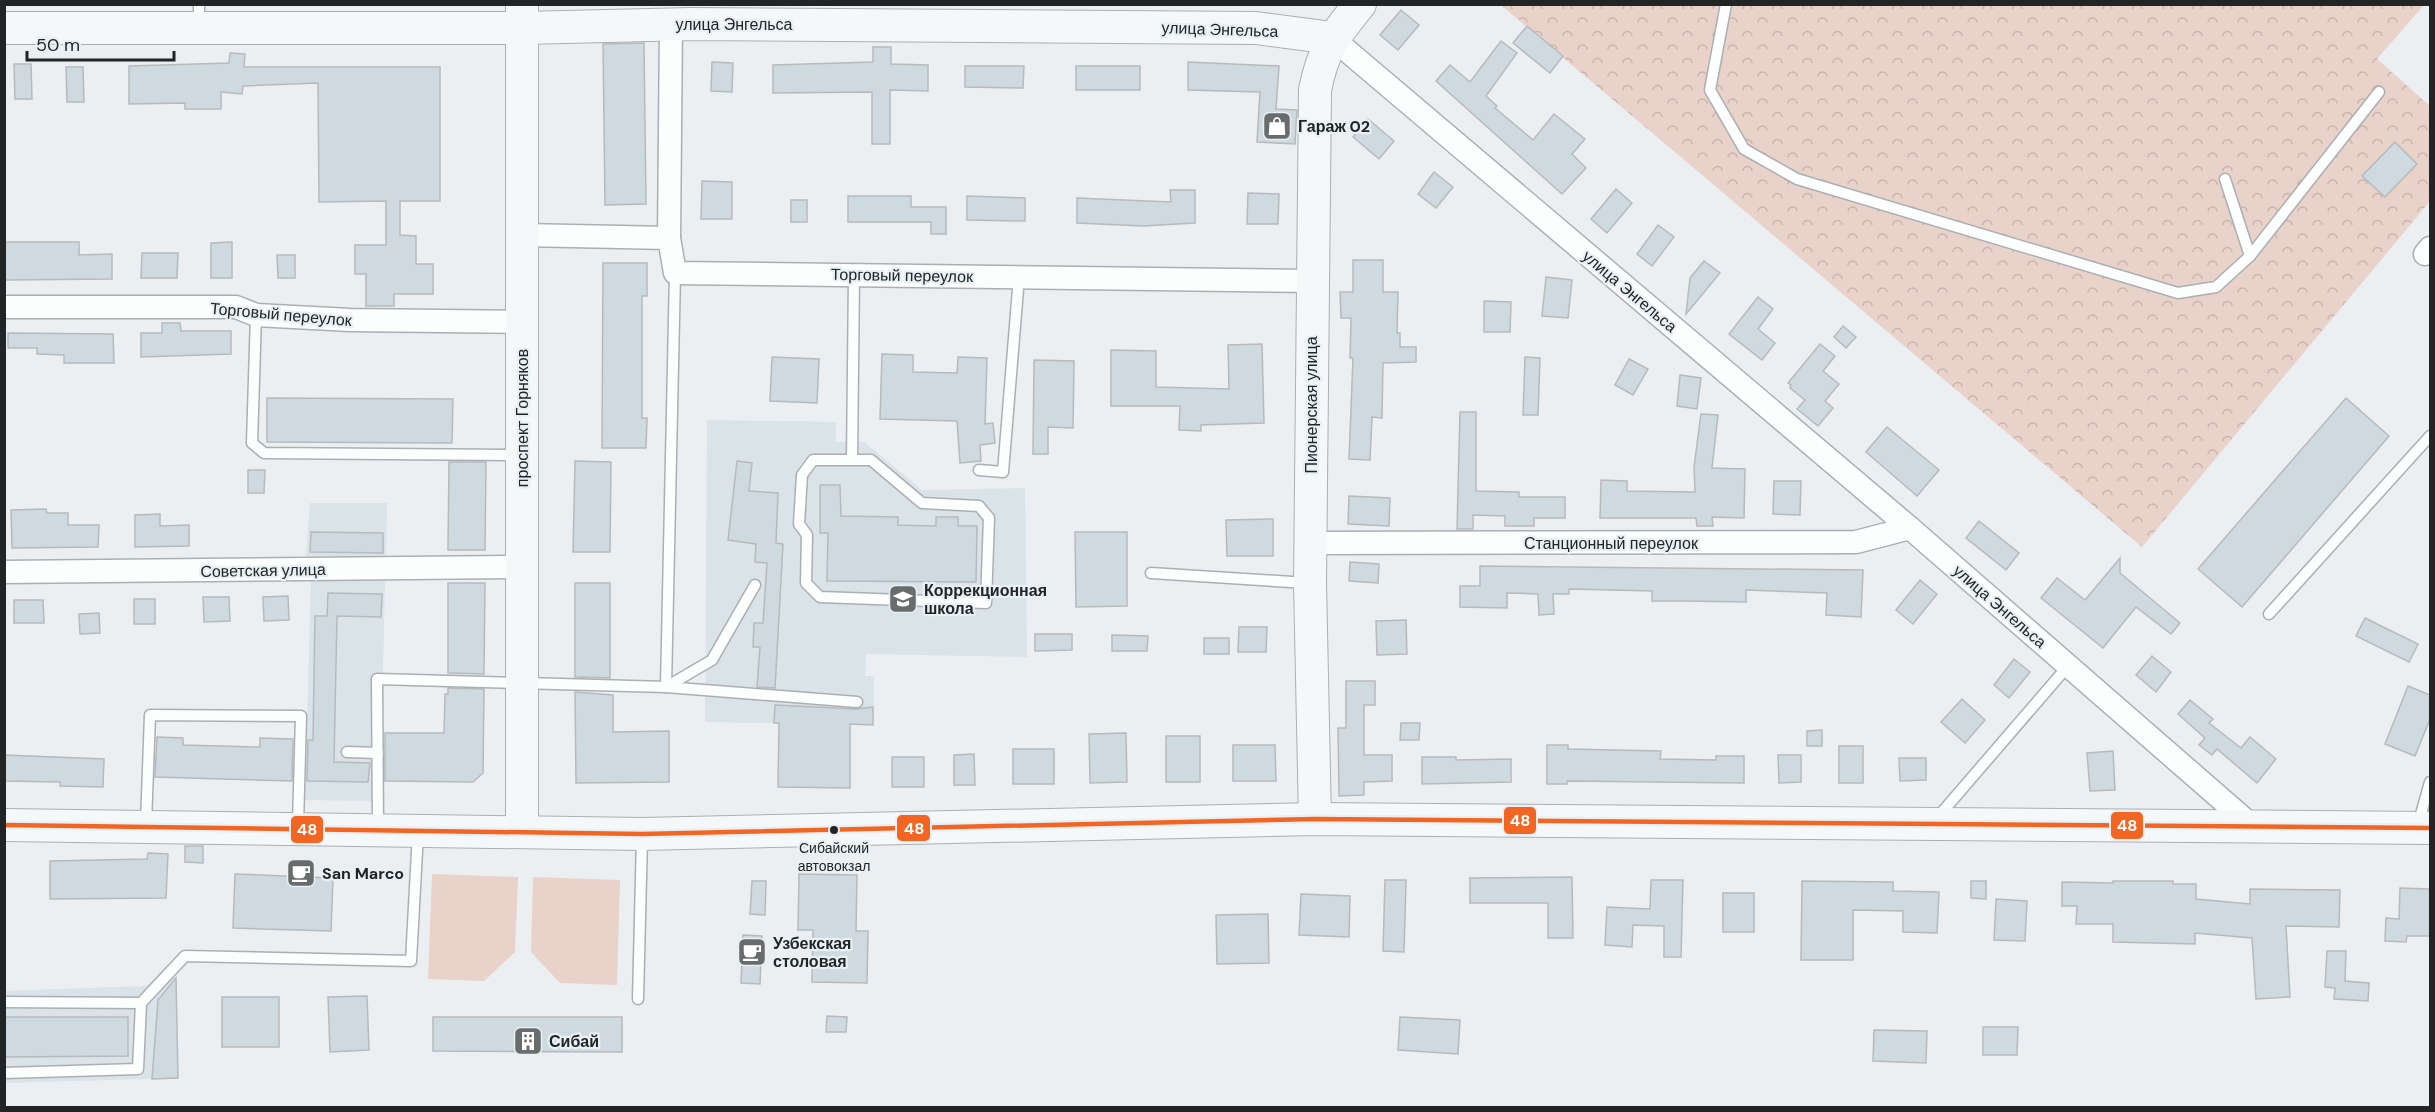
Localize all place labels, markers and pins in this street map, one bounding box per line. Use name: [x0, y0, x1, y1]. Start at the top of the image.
shop icon: Гараж 02: [1261, 110, 1293, 142]
place label: Гараж 02: [1298, 116, 1370, 137]
place label: Коррекционная школа: [924, 580, 1047, 619]
school or university icon: Коррекционная школа: [887, 583, 919, 615]
marker: Сибайский автовокзал: [828, 824, 840, 836]
place label: Сибайский автовокзал: [798, 839, 870, 875]
cafe icon: San Marco: [285, 857, 317, 889]
place label: San Marco: [322, 863, 404, 884]
place label: Узбекская столовая: [773, 933, 851, 972]
cafe icon: Узбекская столовая: [736, 936, 768, 968]
building icon: Сибай: [512, 1025, 544, 1057]
place label: Сибай: [549, 1031, 599, 1052]

